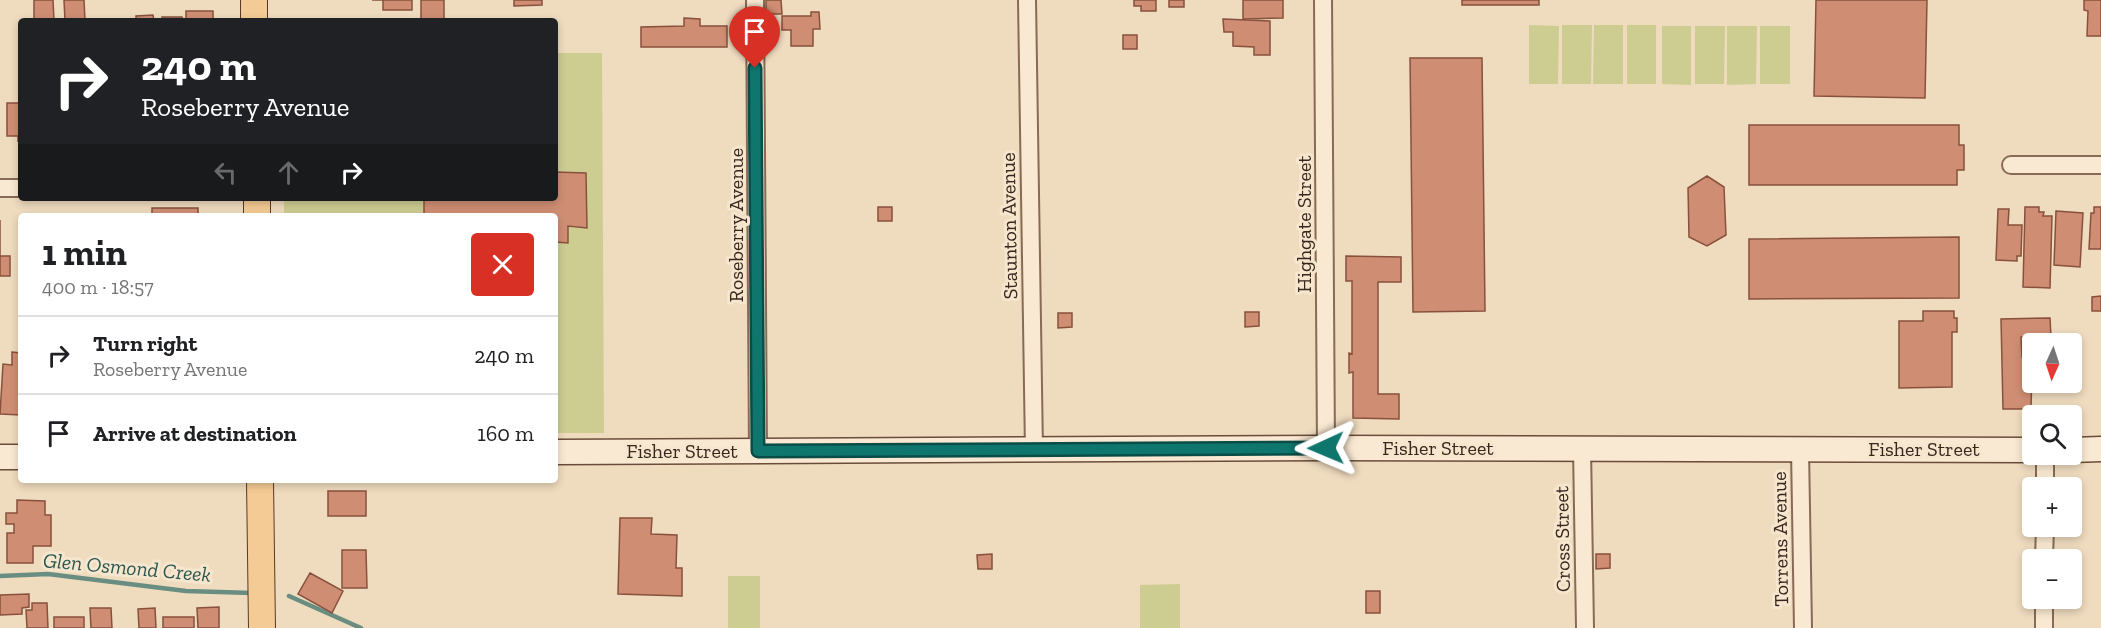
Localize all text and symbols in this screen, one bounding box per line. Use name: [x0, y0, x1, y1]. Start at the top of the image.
pin: [729, 6, 780, 68]
icon: arrive: [738, 15, 771, 48]
text: 240 m: [141, 40, 256, 91]
icon: right: [42, 42, 120, 120]
text: Roseberry Avenue: [141, 91, 350, 123]
street label: Roseberry Avenue: [724, 148, 748, 302]
street label: Staunton Avenue: [996, 152, 1022, 300]
street label: Highgate Street: [1292, 155, 1316, 293]
icon: left: [209, 156, 242, 189]
icon: ahead: [272, 156, 305, 189]
icon: right: [335, 156, 368, 189]
text: 1 min: [42, 231, 127, 274]
button: close: [471, 233, 534, 296]
text: 400 m · 18:57: [42, 275, 154, 299]
text: Turn right: [93, 330, 197, 357]
north arrow: [2022, 333, 2082, 393]
map controls: [2022, 333, 2082, 609]
icon: right: [42, 339, 75, 372]
text: 240 m: [474, 342, 534, 369]
text: Roseberry Avenue: [93, 357, 247, 381]
button: search: [2022, 405, 2082, 465]
position arrow: [1294, 416, 1358, 480]
icon: arrive: [42, 417, 75, 450]
text: Arrive at destination: [93, 420, 296, 447]
text: 160 m: [477, 420, 534, 447]
street label: Fisher Street: [1382, 436, 1494, 460]
street label: Fisher Street: [1868, 437, 1980, 461]
street label: Fisher Street: [626, 439, 738, 463]
street label: Torrens Avenue: [1767, 471, 1793, 607]
button: +: [2022, 477, 2082, 537]
street label: Cross Street: [1549, 485, 1575, 592]
water label: Glen Osmond Creek: [42, 547, 212, 587]
button: −: [2022, 549, 2082, 609]

